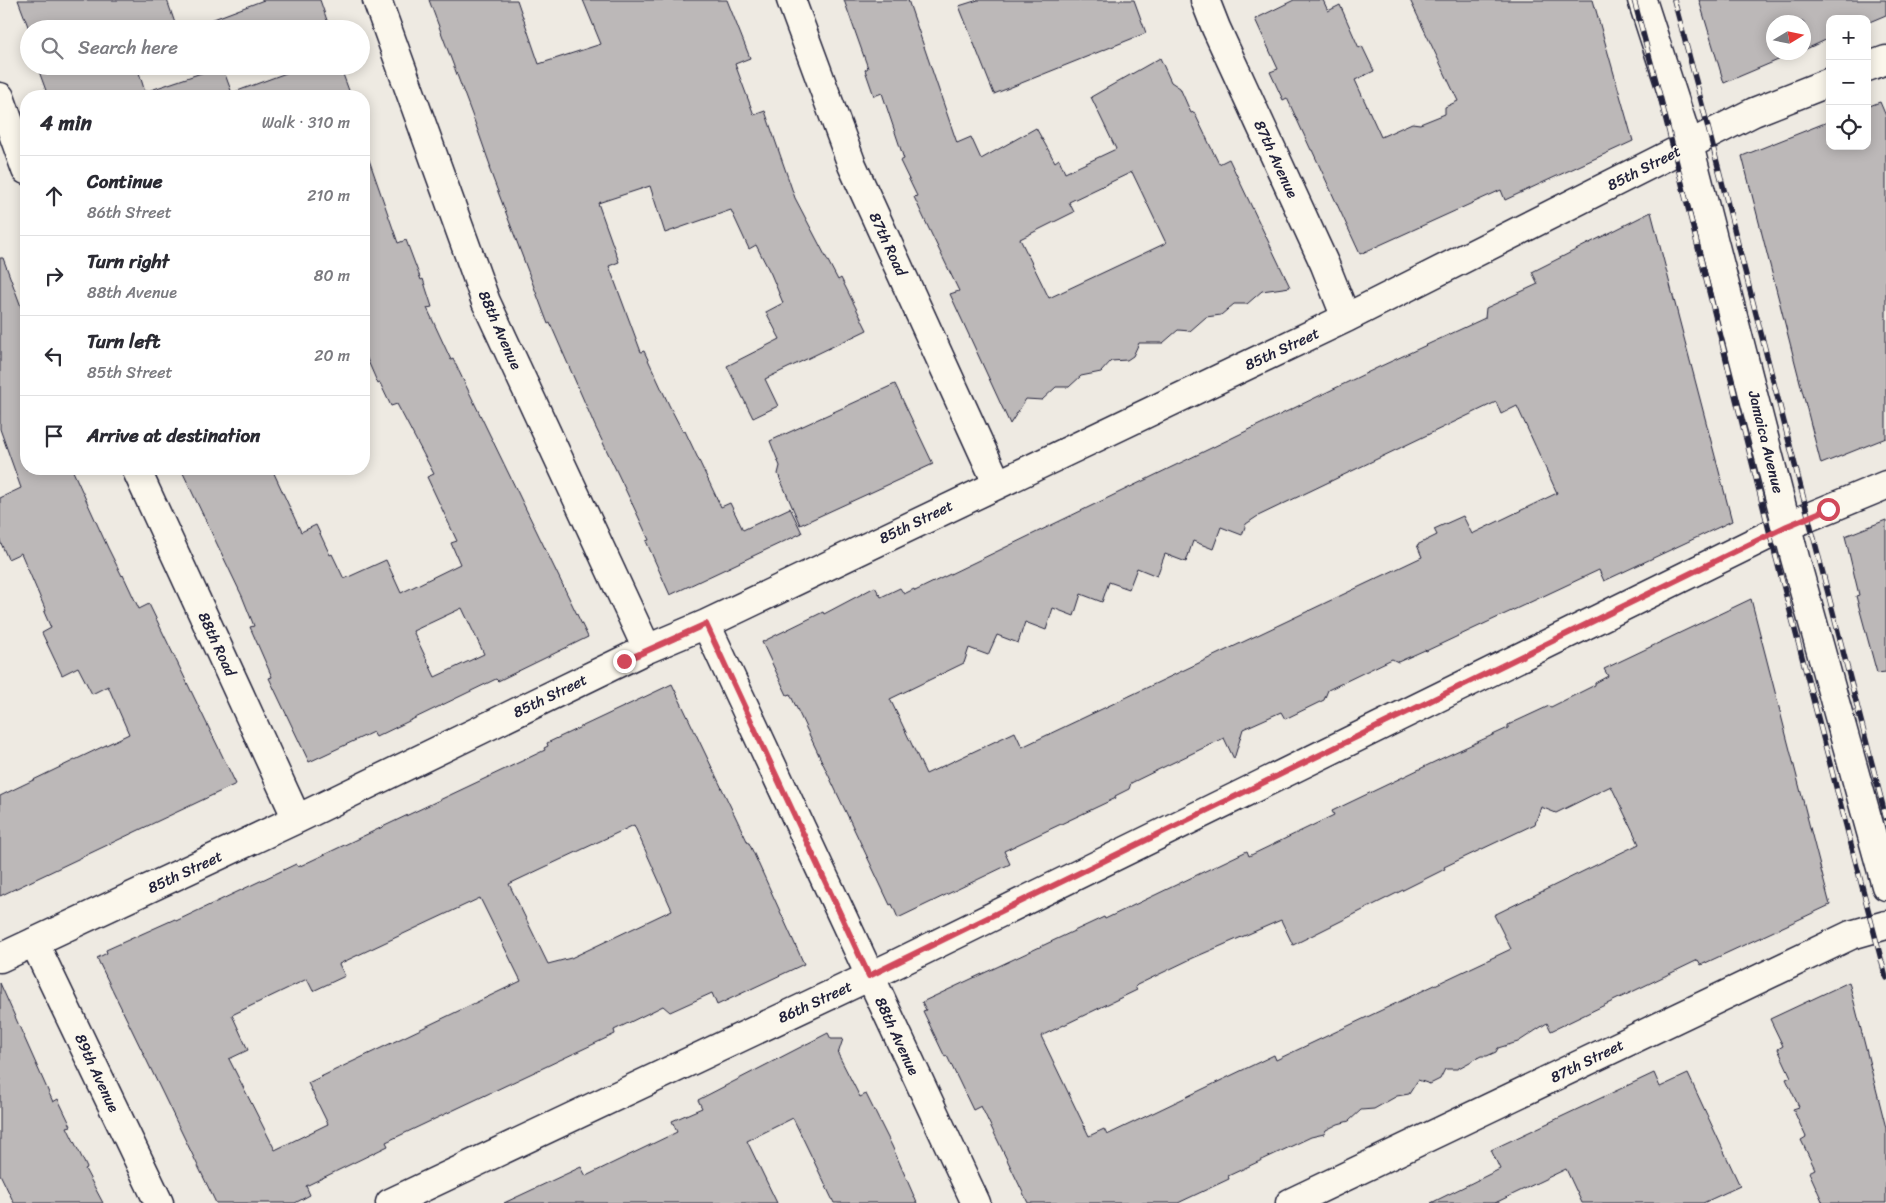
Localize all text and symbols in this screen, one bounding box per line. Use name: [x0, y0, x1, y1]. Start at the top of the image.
north arrow: [1766, 15, 1811, 60]
map controls: [1826, 15, 1871, 150]
button: +: [1826, 15, 1871, 60]
search box: [20, 20, 370, 75]
text: Search here: [78, 31, 178, 64]
icon: search: [38, 34, 66, 62]
button: −: [1826, 60, 1871, 105]
text: 4 min: [40, 104, 92, 142]
button: locate: [1826, 105, 1871, 150]
text: Walk · 310 m: [262, 108, 350, 137]
street label: 87th Avenue: [1247, 116, 1305, 202]
street label: 85th Street: [1602, 138, 1686, 198]
text: Continue: [87, 165, 163, 198]
text: 210 m: [307, 181, 350, 210]
icon: ahead: [40, 182, 68, 210]
text: 86th Street: [87, 198, 172, 227]
street label: 87th Road: [862, 208, 915, 281]
text: Turn right: [87, 245, 169, 278]
text: 80 m: [314, 261, 350, 290]
icon: right: [40, 262, 68, 290]
text: 88th Avenue: [87, 278, 177, 307]
street label: 88th Avenue: [471, 286, 529, 374]
street label: 85th Street: [1240, 320, 1324, 378]
text: Turn left: [87, 325, 160, 358]
text: 20 m: [314, 341, 350, 370]
icon: left: [40, 342, 68, 370]
text: 85th Street: [87, 358, 172, 387]
street label: Jamaica Avenue: [1740, 387, 1791, 496]
text: Arrive at destination: [87, 419, 260, 452]
icon: arrive: [40, 422, 68, 450]
street label: 85th Street: [874, 493, 958, 551]
route start: [1817, 498, 1840, 521]
street label: 88th Road: [191, 607, 244, 682]
route end: [613, 650, 636, 673]
street label: 85th Street: [508, 667, 592, 725]
street label: 85th Street: [143, 843, 227, 901]
street label: 86th Street: [773, 973, 857, 1031]
street label: 88th Avenue: [867, 992, 927, 1080]
street label: 89th Avenue: [67, 1029, 127, 1117]
street label: 87th Street: [1546, 1032, 1629, 1090]

